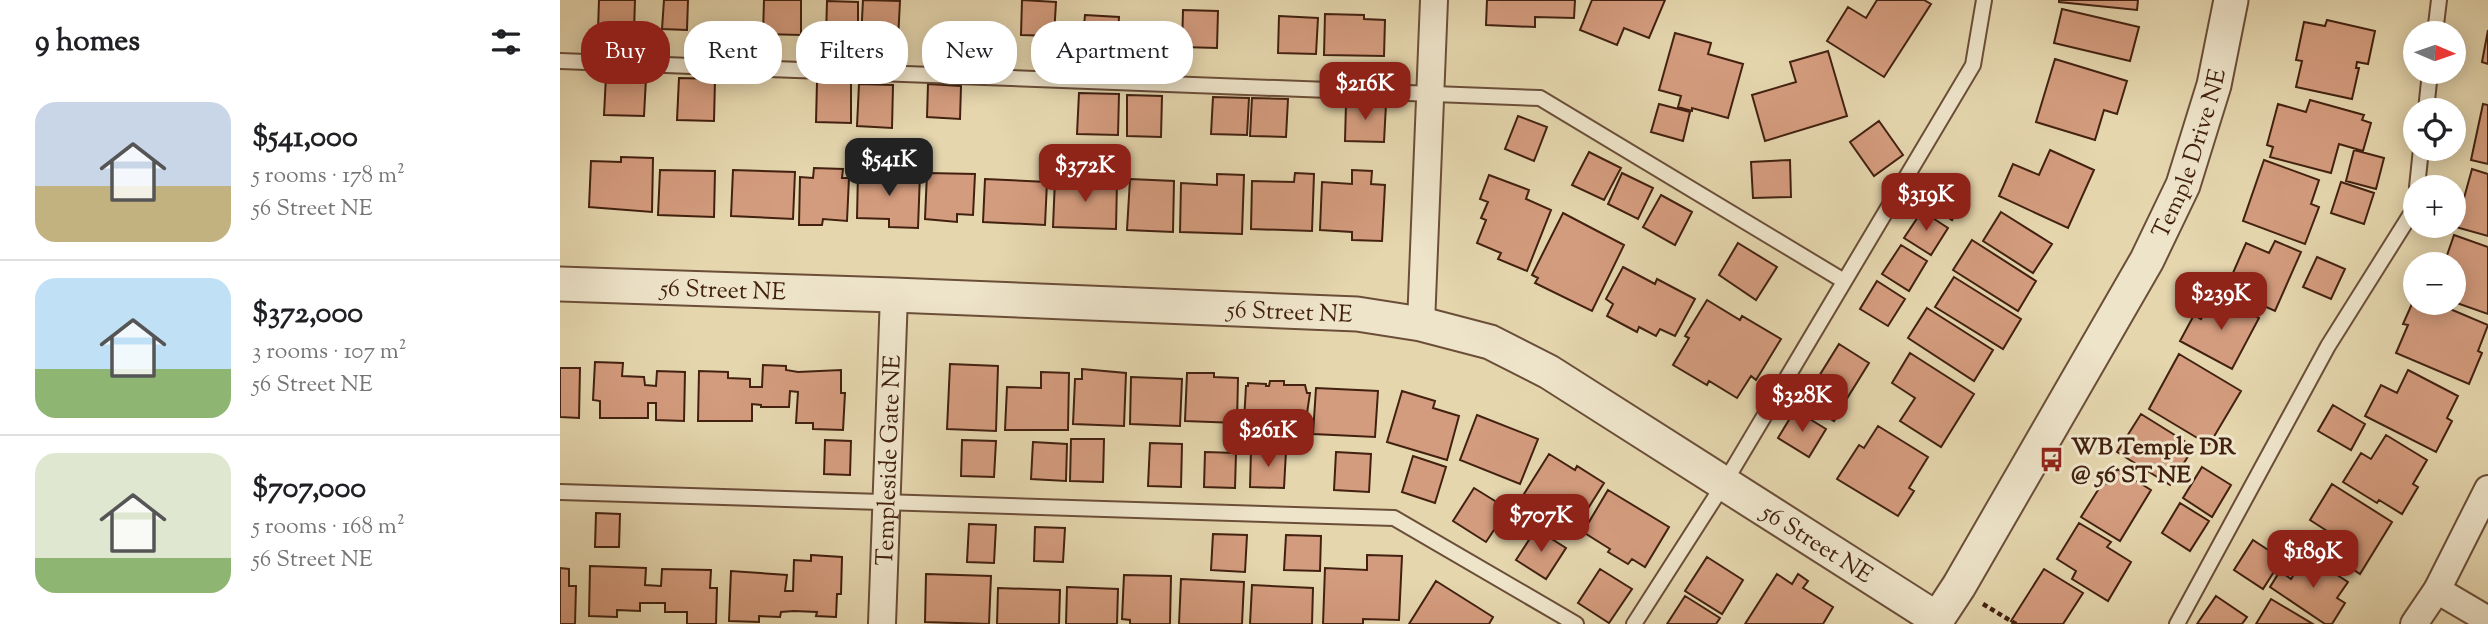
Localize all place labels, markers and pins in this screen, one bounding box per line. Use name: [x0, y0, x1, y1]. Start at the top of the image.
pin: $216K: [1316, 62, 1414, 122]
pin: $541K: [840, 138, 938, 198]
pin: $372K: [1036, 144, 1134, 204]
pin: $319K: [1877, 174, 1975, 233]
pin: $239K: [2172, 272, 2270, 332]
pin: $328K: [1753, 374, 1851, 434]
pin: $261K: [1219, 410, 1317, 469]
place label: WB Temple DR @ 56 ST NE: [2071, 431, 2236, 493]
bus stop icon: WB Temple DR @ 56 ST NE: [2037, 446, 2065, 474]
pin: $707K: [1492, 494, 1590, 554]
pin: $189K: [2264, 530, 2362, 590]

